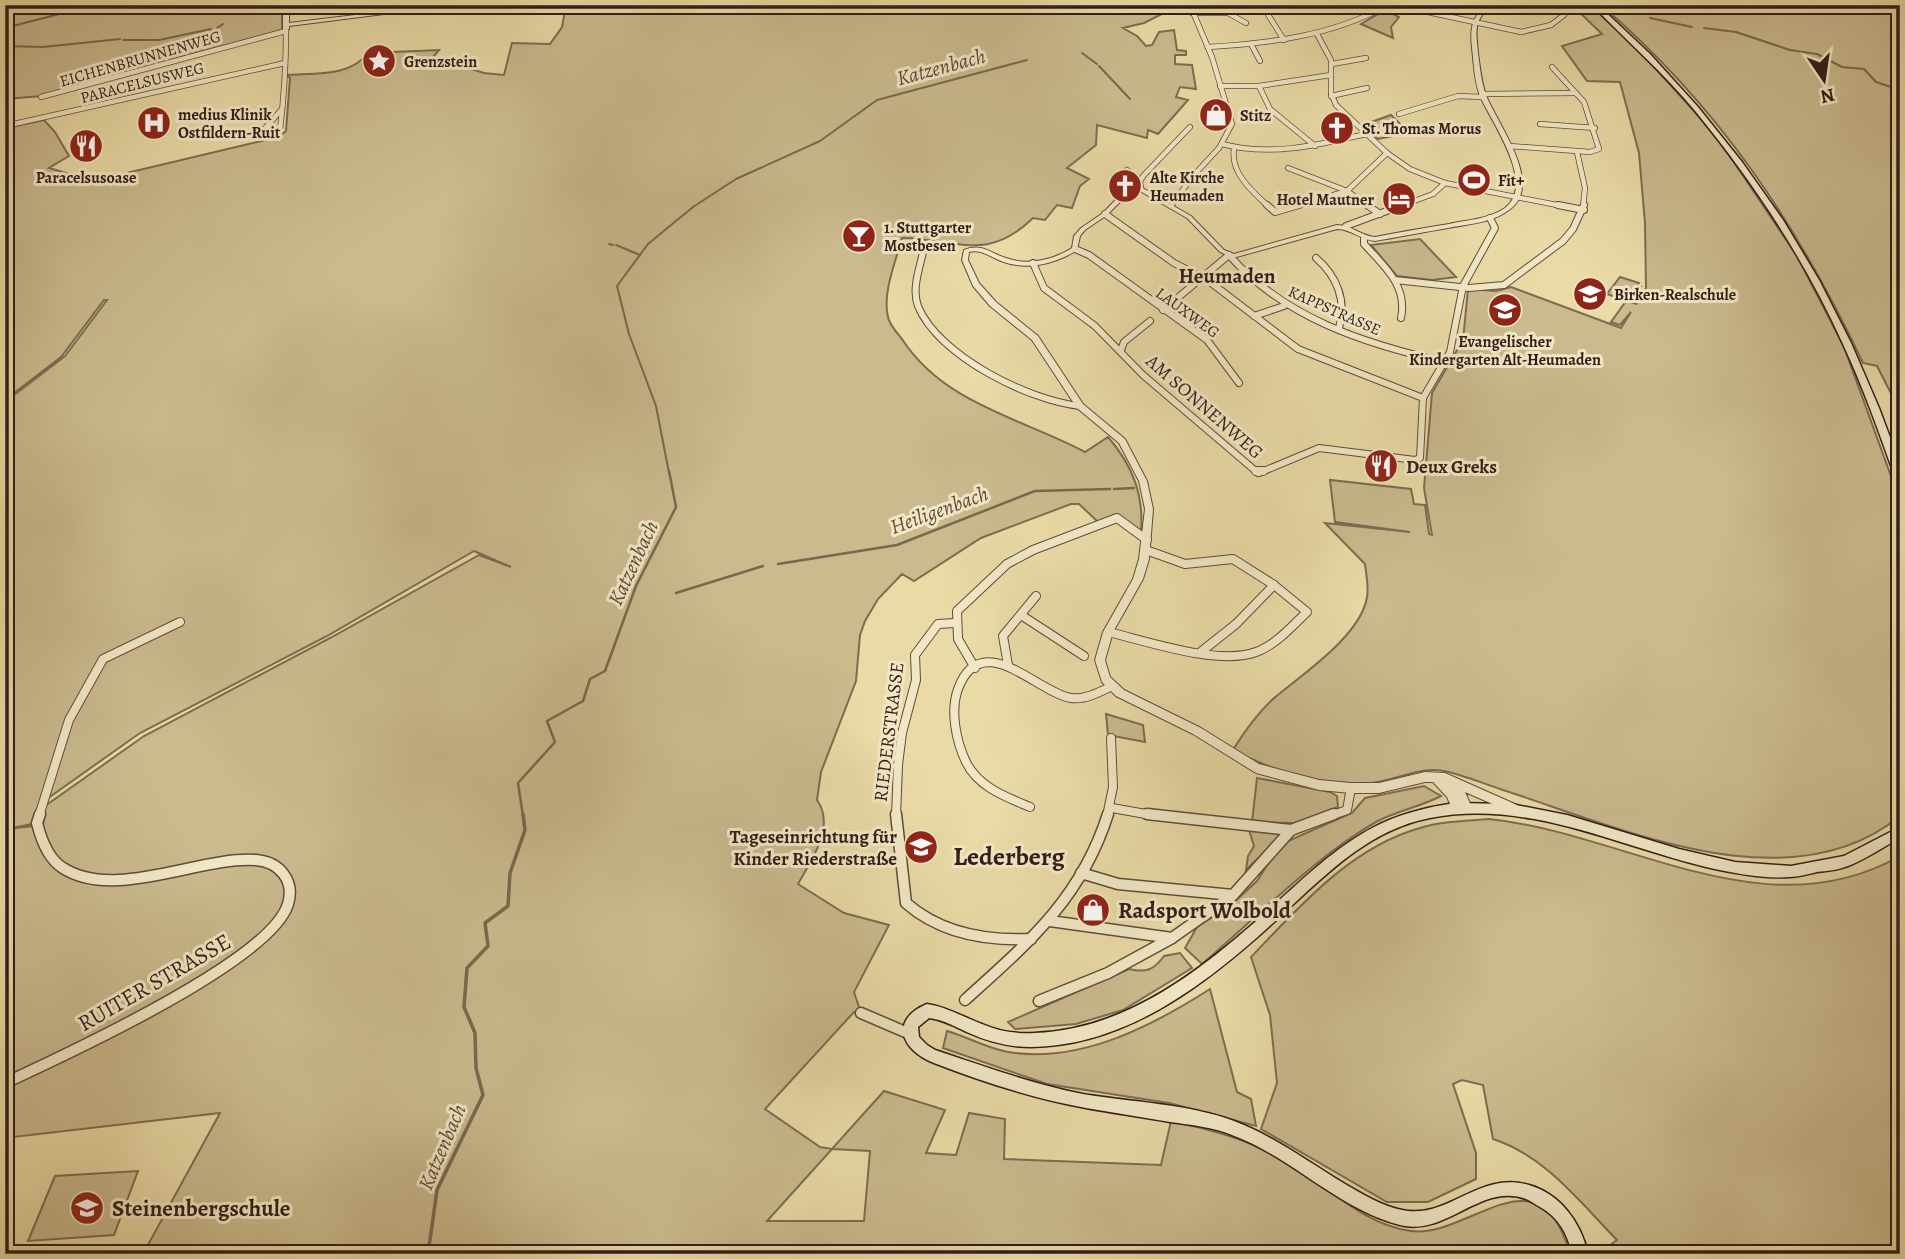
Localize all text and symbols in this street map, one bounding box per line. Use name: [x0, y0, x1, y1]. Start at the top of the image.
street label: EICHENBRUNNENWEG: [57, 25, 224, 93]
place icon: Grenzstein: [360, 42, 398, 80]
water label: Katzenbach: [894, 42, 988, 92]
north arrow: [1790, 46, 1860, 116]
place label: Grenzstein: [404, 51, 477, 73]
street label: PARACELSUSWEG: [78, 57, 206, 109]
text: N: [1818, 81, 1837, 110]
shop icon: Stitz: [1197, 96, 1235, 134]
hospital icon: medius Klinik Ostfildern-Ruit: [135, 104, 173, 142]
place label: medius Klinik Ostfildern-Ruit: [178, 104, 281, 144]
place label: Stitz: [1240, 105, 1271, 127]
church icon: St. Thomas Morus: [1318, 109, 1356, 147]
place label: St. Thomas Morus: [1362, 118, 1481, 140]
restaurant icon: Paracelsusoase: [67, 127, 105, 165]
sports icon: Fit+: [1455, 161, 1493, 199]
place label: Paracelsusoase: [36, 167, 136, 189]
church icon: Alte Kirche Heumaden: [1106, 167, 1144, 205]
place label: Alte Kirche Heumaden: [1149, 167, 1224, 207]
place label: Fit+: [1498, 170, 1524, 192]
hotel icon: Hotel Mautner: [1380, 180, 1418, 218]
place label: Hotel Mautner: [1276, 189, 1374, 211]
bar icon: 1. Stuttgarter Mostbesen: [840, 217, 878, 255]
place label: 1. Stuttgarter Mostbesen: [884, 217, 972, 257]
district label: Heumaden: [1179, 262, 1276, 290]
school or university icon: Birken-Realschule: [1571, 275, 1609, 313]
street label: KAPPSTRASSE: [1285, 281, 1385, 341]
street label: LAUXWEG: [1151, 282, 1224, 343]
place label: Birken-Realschule: [1614, 284, 1736, 306]
school or university icon: Evangelischer Kindergarten Alt-Heumaden: [1486, 291, 1524, 329]
place label: Evangelischer Kindergarten Alt-Heumaden: [1409, 331, 1601, 371]
street label: AM SONNENWEG: [1139, 348, 1269, 465]
restaurant icon: Deux Greks: [1362, 447, 1400, 485]
place label: Deux Greks: [1406, 454, 1497, 480]
water label: Heiligenbach: [886, 479, 992, 541]
water label: Katzenbach: [601, 516, 665, 610]
street label: RIEDERSTRASSE: [868, 661, 910, 803]
place label: Tageseinrichtung für Kinder Riederstraße: [730, 824, 897, 872]
school or university icon: Tageseinrichtung für Kinder Riederstraße: [902, 828, 940, 866]
district label: Lederberg: [953, 839, 1065, 874]
shop icon: Radsport Wolbold: [1074, 891, 1112, 929]
place label: Radsport Wolbold: [1118, 895, 1292, 926]
street label: RUITER STRASSE: [72, 926, 237, 1039]
water label: Katzenbach: [411, 1100, 473, 1194]
school or university icon: Steinenbergschule: [68, 1189, 106, 1227]
place label: Steinenbergschule: [112, 1193, 290, 1224]

